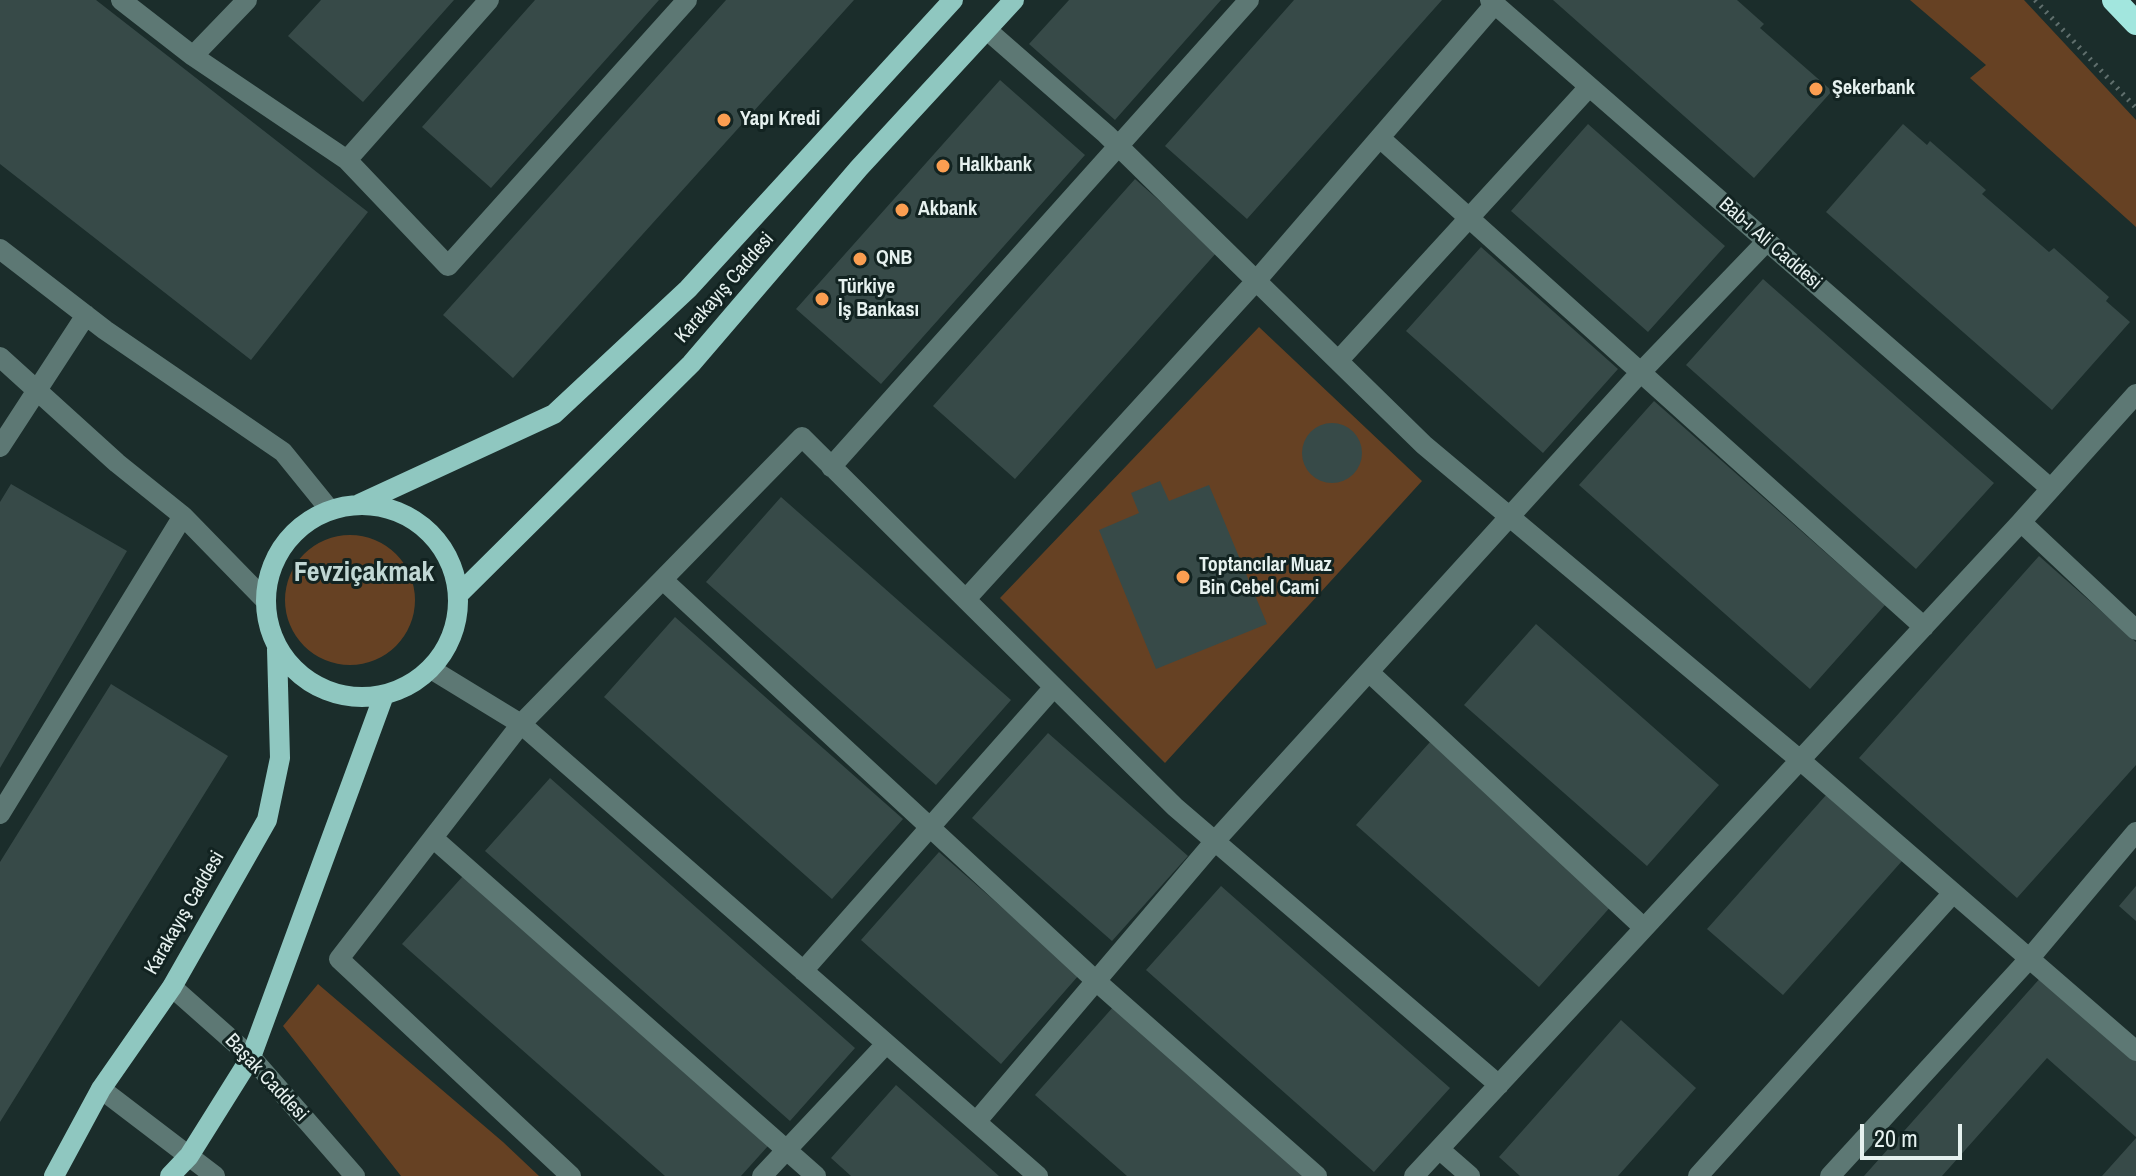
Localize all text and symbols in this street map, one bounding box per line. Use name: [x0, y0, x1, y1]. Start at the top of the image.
place label: Şekerbank: [1832, 77, 1915, 101]
marker: Şekerbank: [1807, 80, 1825, 98]
place label: Yapı Kredi: [740, 108, 820, 132]
marker: Yapı Kredi: [715, 111, 733, 129]
place label: Halkbank: [959, 154, 1032, 178]
marker: Halkbank: [934, 157, 952, 175]
street label: Bab-ı Ali Caddesi: [1714, 193, 1826, 295]
place label: Akbank: [918, 198, 977, 222]
marker: Akbank: [893, 201, 911, 219]
street label: Karakayış Caddesi: [670, 228, 780, 348]
place label: QNB: [876, 247, 912, 271]
marker: QNB: [851, 250, 869, 268]
place label: Türkiye İş Bankası: [838, 276, 919, 323]
marker: Türkiye İş Bankası: [813, 290, 831, 308]
place label: Toptancılar Muaz Bin Cebel Cami: [1199, 554, 1332, 601]
district label: Fevziçakmak: [294, 556, 434, 590]
marker: Toptancılar Muaz Bin Cebel Cami: [1174, 568, 1192, 586]
street label: Karakayış Caddesi: [140, 847, 230, 979]
street label: Başak Caddesi: [219, 1029, 313, 1127]
scale bar: [1864, 1108, 1966, 1158]
text: 20 m: [1874, 1122, 1918, 1154]

